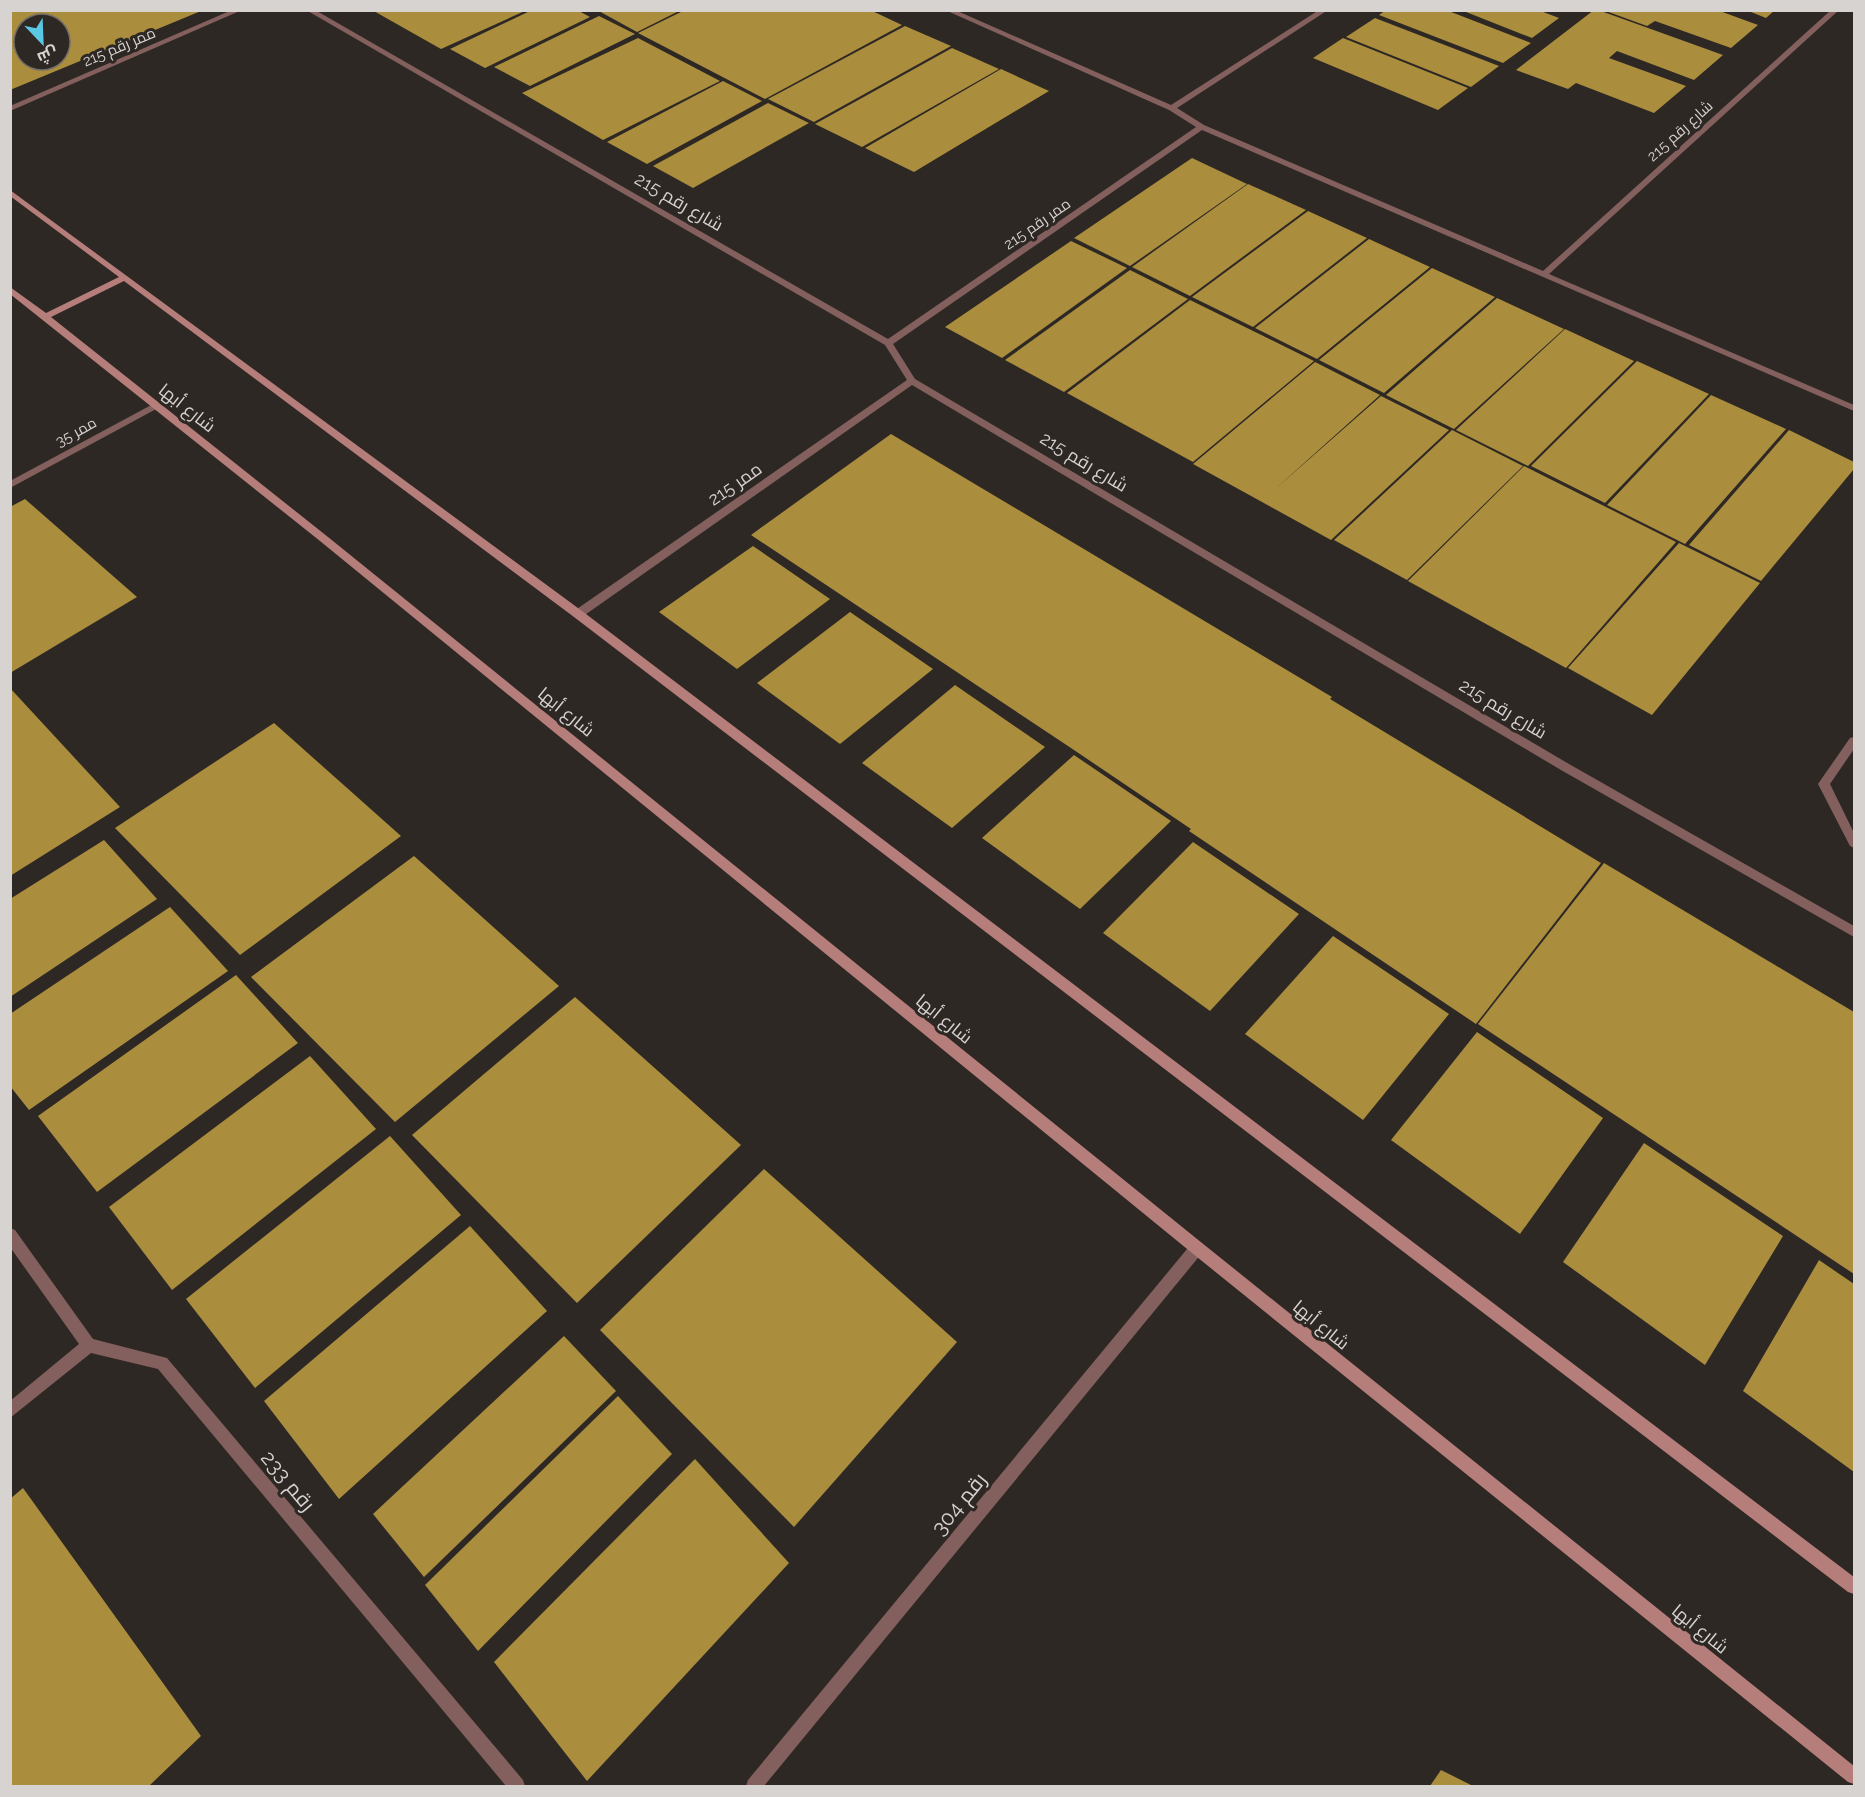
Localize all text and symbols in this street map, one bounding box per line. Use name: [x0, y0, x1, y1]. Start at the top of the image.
north arrow: [12, 12, 72, 72]
street label: ممر رقم 215: [80, 24, 158, 71]
text: ش: [35, 43, 61, 68]
street label: شارع رقم 215: [1643, 97, 1718, 167]
street label: شارع رقم 215: [630, 168, 727, 237]
street label: ممر رقم 215: [1000, 194, 1074, 254]
street label: شارع أبها: [153, 379, 220, 438]
street label: ممر 35: [52, 413, 100, 451]
street label: شارع رقم 215: [1036, 427, 1132, 498]
street label: ممر 215: [704, 458, 766, 510]
street label: شارع رقم 215: [1455, 674, 1551, 745]
street label: شارع أبها: [533, 683, 599, 742]
street label: شارع أبها: [911, 990, 977, 1049]
street label: شارع أبها: [1288, 1296, 1354, 1355]
street label: رقم 233: [255, 1446, 321, 1517]
street label: رقم 304: [926, 1467, 993, 1541]
street label: شارع أبها: [1667, 1600, 1733, 1659]

